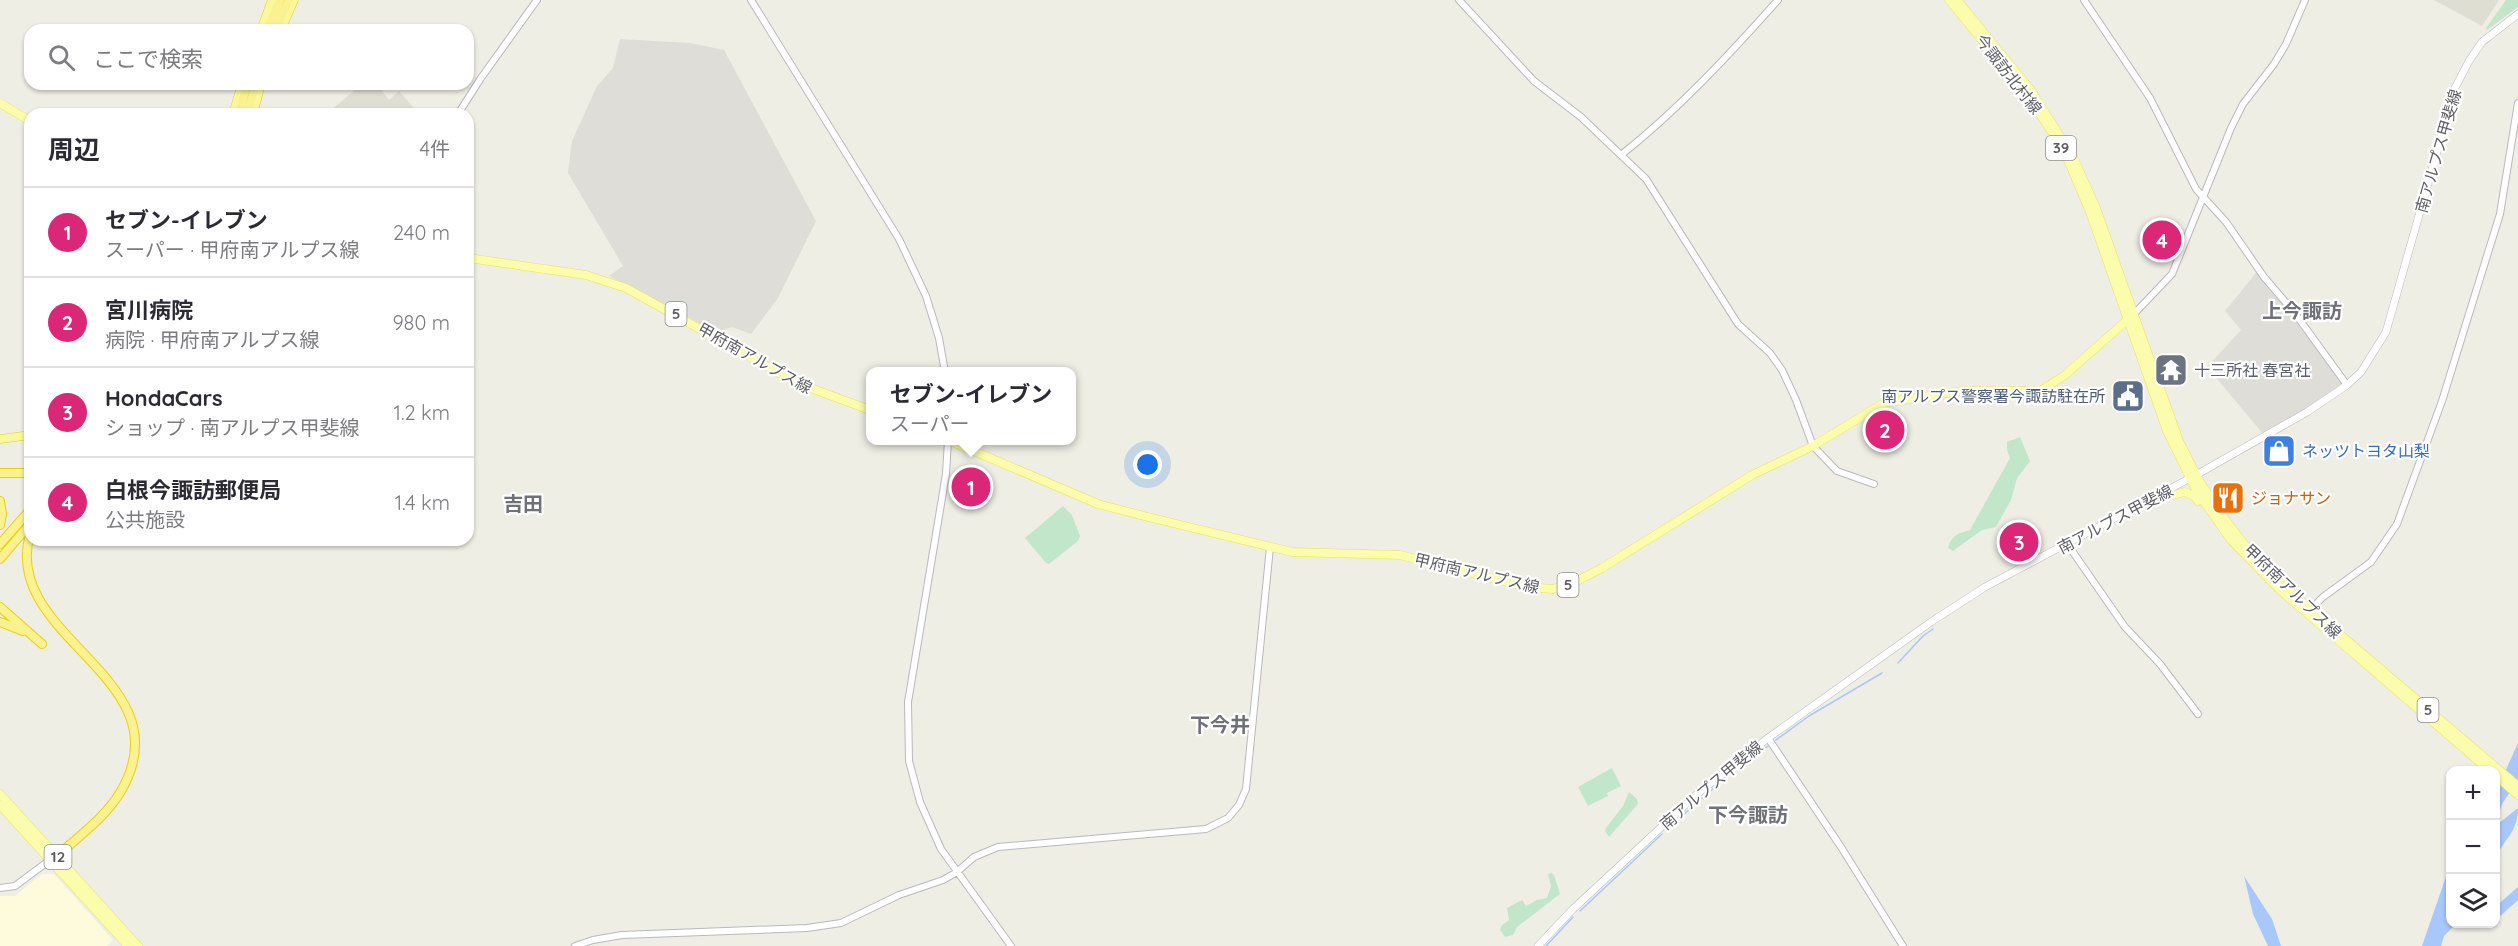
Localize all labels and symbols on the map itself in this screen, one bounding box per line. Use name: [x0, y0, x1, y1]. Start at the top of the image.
street label: 今諏訪北村線: [1972, 30, 2046, 118]
street label: 南アルプス甲斐線: [2411, 87, 2465, 215]
road number: 39: [2046, 136, 2076, 160]
pin: 4: [2142, 218, 2182, 262]
district label: 上今諏訪: [2262, 298, 2342, 323]
road number: 5: [666, 302, 686, 326]
street label: 甲府南アルプス線: [694, 318, 816, 398]
temple icon: 十三所社 春宮社: [2153, 352, 2189, 388]
place label: 十三所社 春宮社: [2194, 360, 2310, 380]
public building icon: 南アルプス警察署今諏訪駐在所: [2110, 378, 2146, 414]
place label: 南アルプス警察署今諏訪駐在所: [1881, 386, 2105, 406]
pin: 2: [1866, 408, 1904, 452]
shop icon: ネッツトヨタ山梨: [2261, 433, 2297, 469]
place label: ネッツトヨタ山梨: [2302, 441, 2430, 461]
your location: [1133, 450, 1162, 479]
pin: 1: [952, 464, 990, 510]
street label: 南アルプス甲斐線: [2054, 480, 2176, 558]
restaurant icon: ジョナサン: [2210, 480, 2246, 516]
place label: ジョナサン: [2251, 488, 2331, 508]
district label: 吉田: [503, 491, 543, 516]
pin: 3: [2000, 520, 2038, 564]
street label: 甲府南アルプス線: [2240, 539, 2346, 643]
street label: 甲府南アルプス線: [1412, 549, 1542, 597]
road number: 5: [1558, 573, 1578, 597]
road number: 5: [2418, 698, 2438, 722]
district label: 下今井: [1190, 712, 1250, 737]
street label: 南アルプス甲斐線: [1656, 736, 1766, 834]
district label: 下今諏訪: [1708, 802, 1788, 827]
road number: 12: [44, 845, 72, 869]

